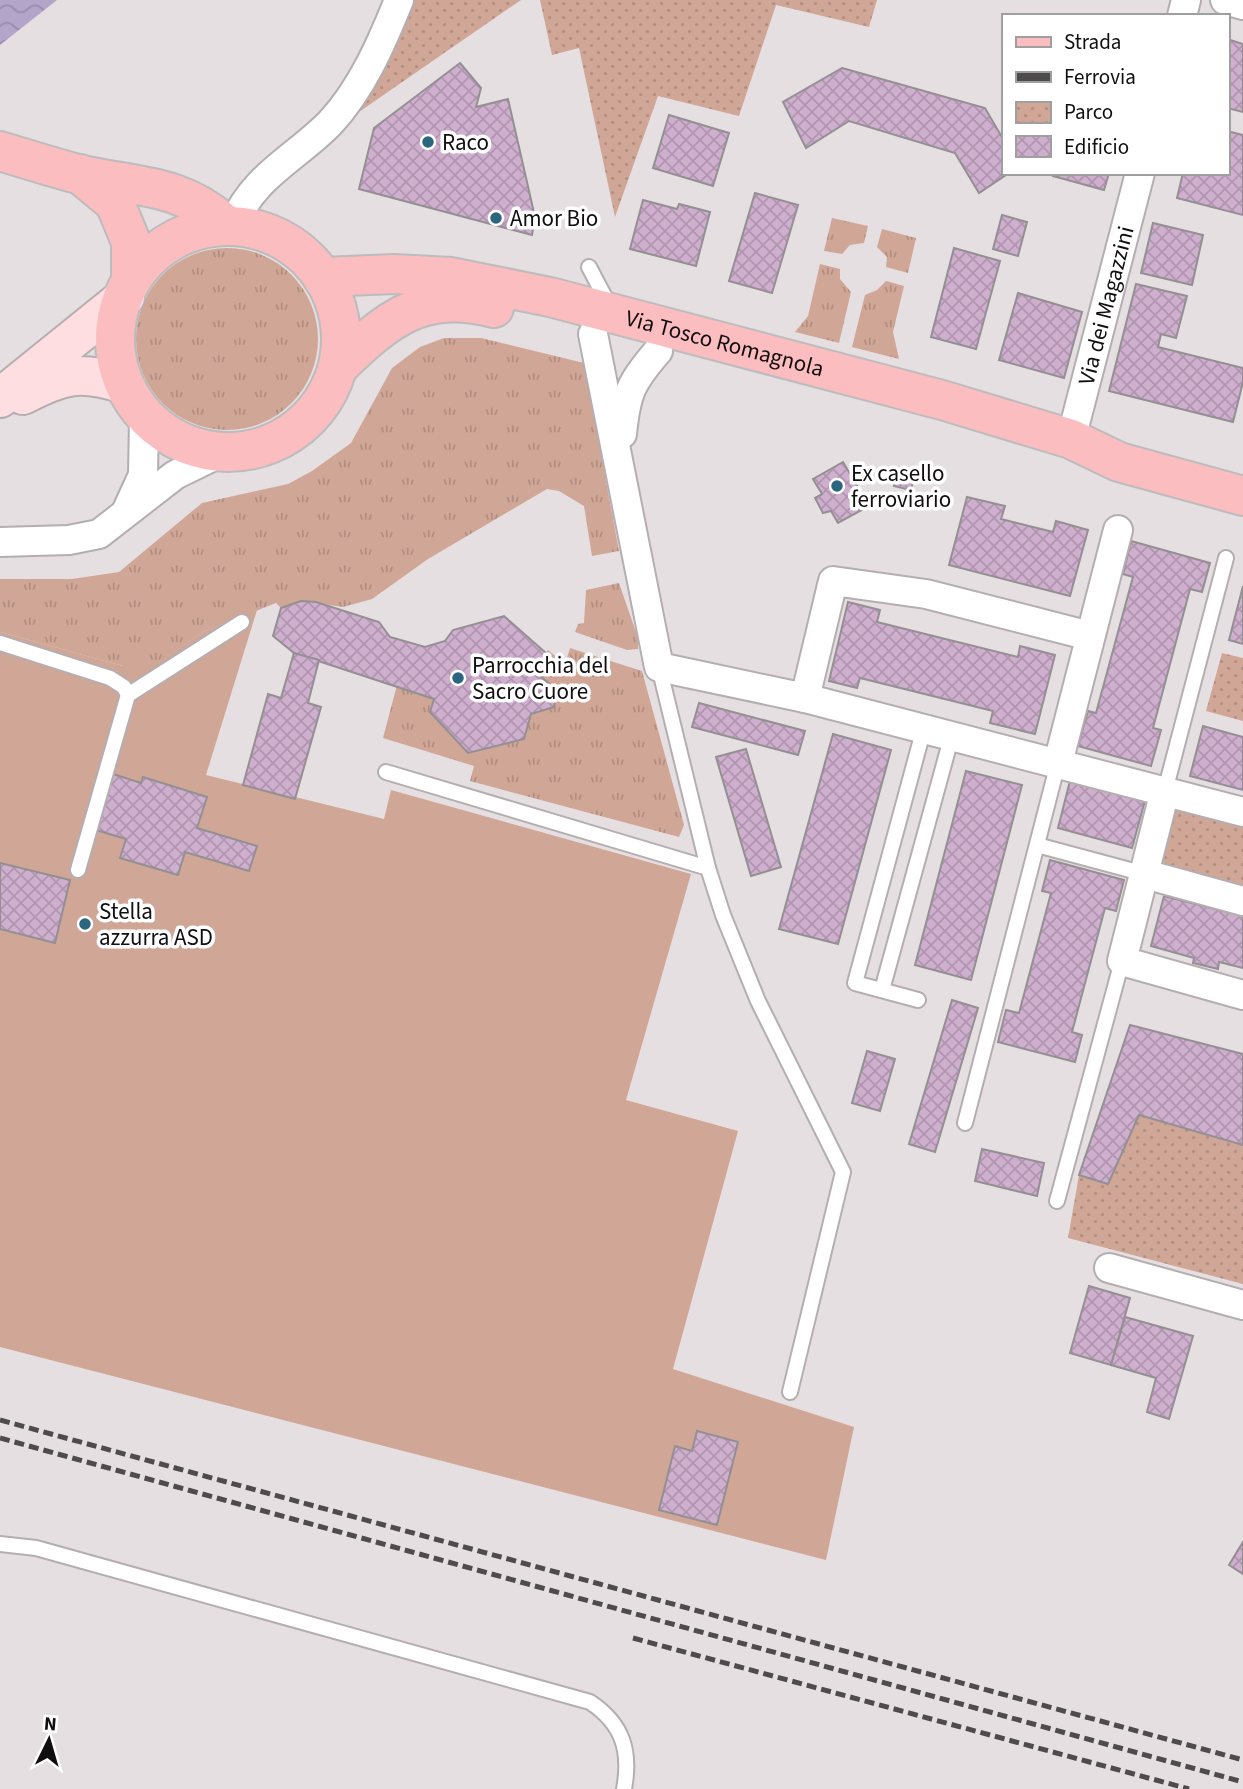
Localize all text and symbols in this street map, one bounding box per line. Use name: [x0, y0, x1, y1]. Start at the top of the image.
legend: [1002, 14, 1229, 175]
text: Strada: [1064, 27, 1121, 57]
text: Ferrovia: [1064, 62, 1136, 92]
text: Parco: [1064, 97, 1113, 127]
place label: Raco: [442, 126, 489, 159]
text: Edificio: [1064, 132, 1129, 162]
marker: Raco: [420, 134, 436, 150]
place label: Amor Bio: [510, 202, 598, 235]
marker: Amor Bio: [488, 210, 504, 226]
street label: Via dei Magazzini: [1070, 223, 1143, 389]
street label: Via Tosco Romagnola: [622, 302, 828, 385]
place label: Ex casello ferroviario: [851, 457, 951, 516]
marker: Ex casello ferroviario: [829, 478, 845, 494]
place label: Parrocchia del Sacro Cuore: [472, 649, 609, 708]
marker: Parrocchia del Sacro Cuore: [450, 670, 466, 686]
place label: Stella azzurra ASD: [99, 895, 213, 954]
marker: Stella azzurra ASD: [77, 916, 93, 932]
north arrow: [14, 1705, 84, 1775]
text: N: [43, 1711, 58, 1739]

